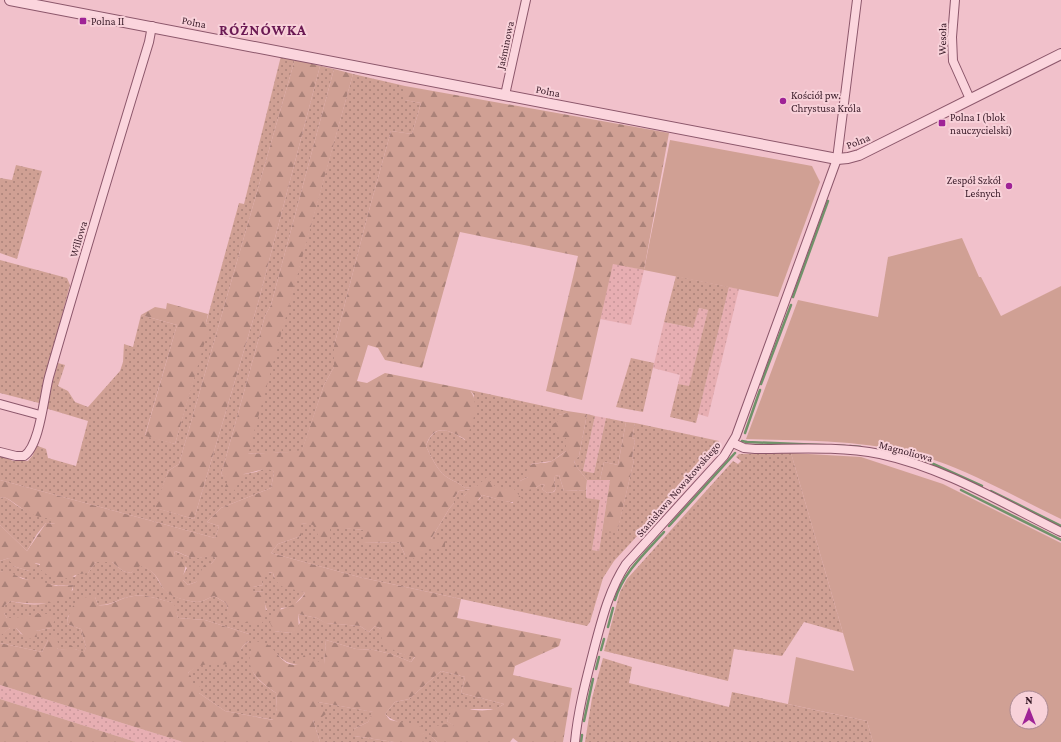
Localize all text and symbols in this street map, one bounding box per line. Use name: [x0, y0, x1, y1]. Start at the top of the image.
street label: Polna: [181, 14, 207, 30]
place label: Polna II: [91, 15, 124, 27]
marker: Polna II: [78, 16, 88, 26]
street label: Jaśminowa: [494, 20, 517, 71]
district label: RÓŻNÓWKA: [219, 22, 307, 38]
street label: Wesoła: [936, 23, 948, 55]
street label: Polna: [535, 83, 561, 99]
place label: Kościół pw. Chrystusa Króla: [791, 89, 861, 115]
marker: Kościół pw. Chrystusa Króla: [778, 96, 788, 106]
place label: Polna I (blok nauczycielski): [950, 111, 1012, 137]
marker: Polna I (blok nauczycielski): [937, 118, 947, 128]
street label: Polna: [844, 131, 872, 151]
place label: Zespół Szkół Leśnych: [947, 174, 1001, 200]
marker: Zespół Szkół Leśnych: [1004, 181, 1014, 191]
street label: Willowa: [67, 219, 89, 259]
street label: Stanisława Nowakowskiego: [633, 438, 724, 540]
street label: Magnoliowa: [878, 438, 934, 465]
north arrow: [1009, 690, 1049, 730]
text: N: [1025, 694, 1033, 706]

